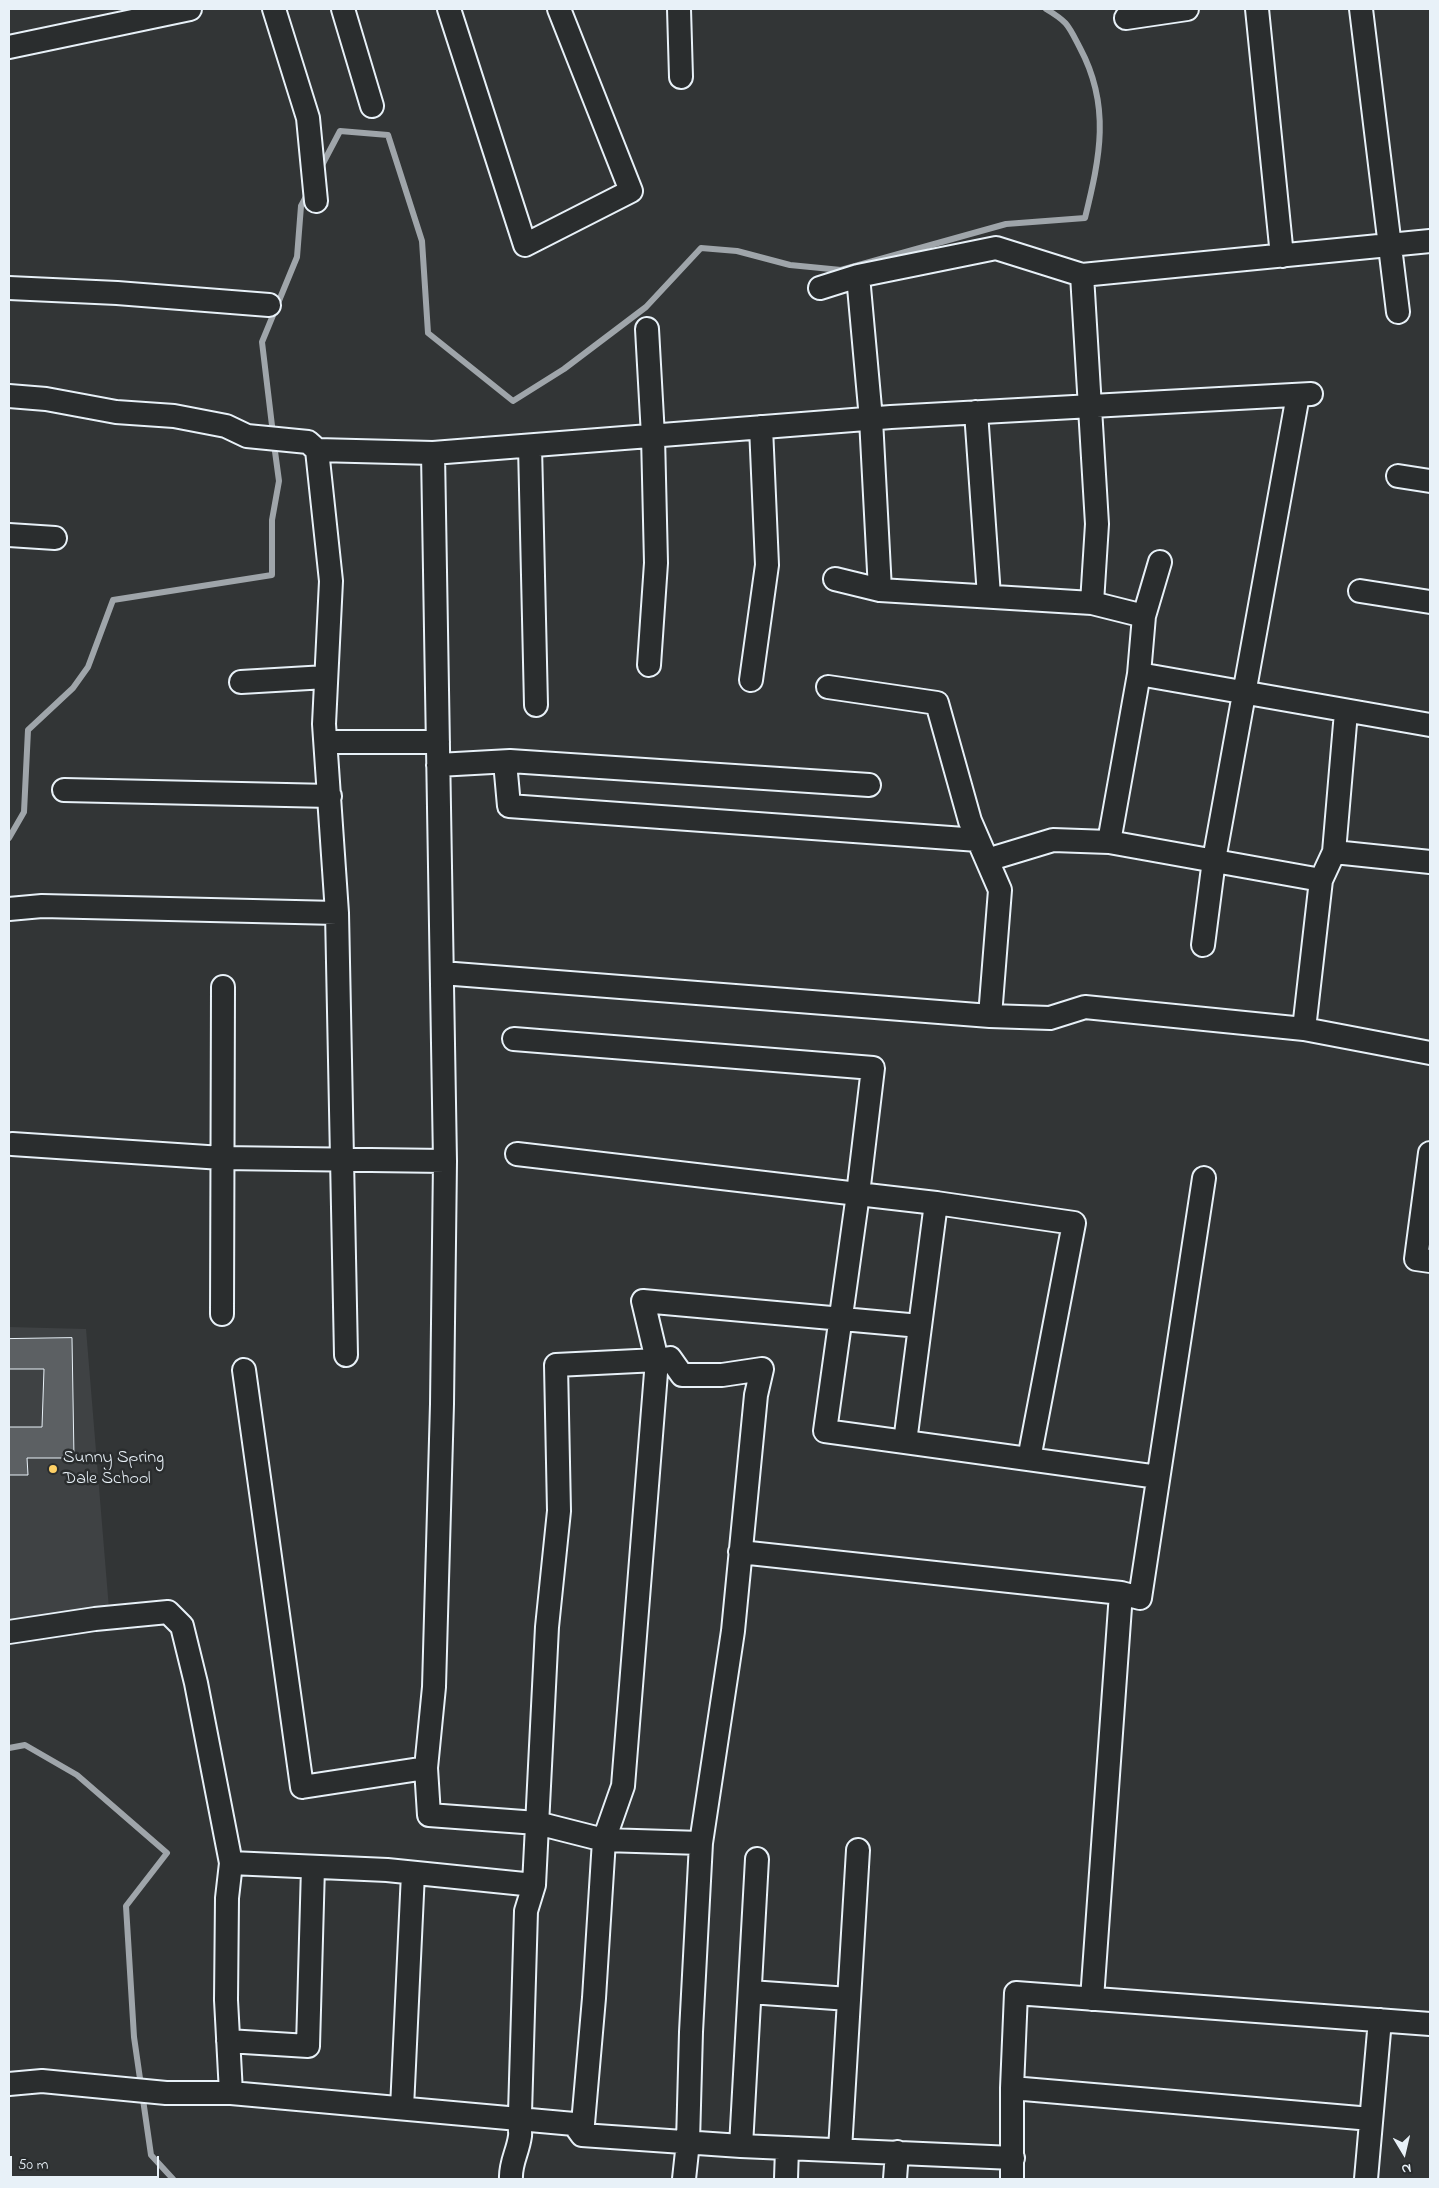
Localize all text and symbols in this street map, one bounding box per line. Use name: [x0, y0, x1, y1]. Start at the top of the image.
place label: Sunny Spring Dale School: [63, 1448, 164, 1490]
marker: Sunny Spring Dale School: [47, 1463, 59, 1475]
north arrow: [1379, 2128, 1429, 2178]
scale bar: [12, 2146, 161, 2178]
text: 50 m: [18, 2154, 48, 2176]
text: N: [1400, 2157, 1413, 2179]

